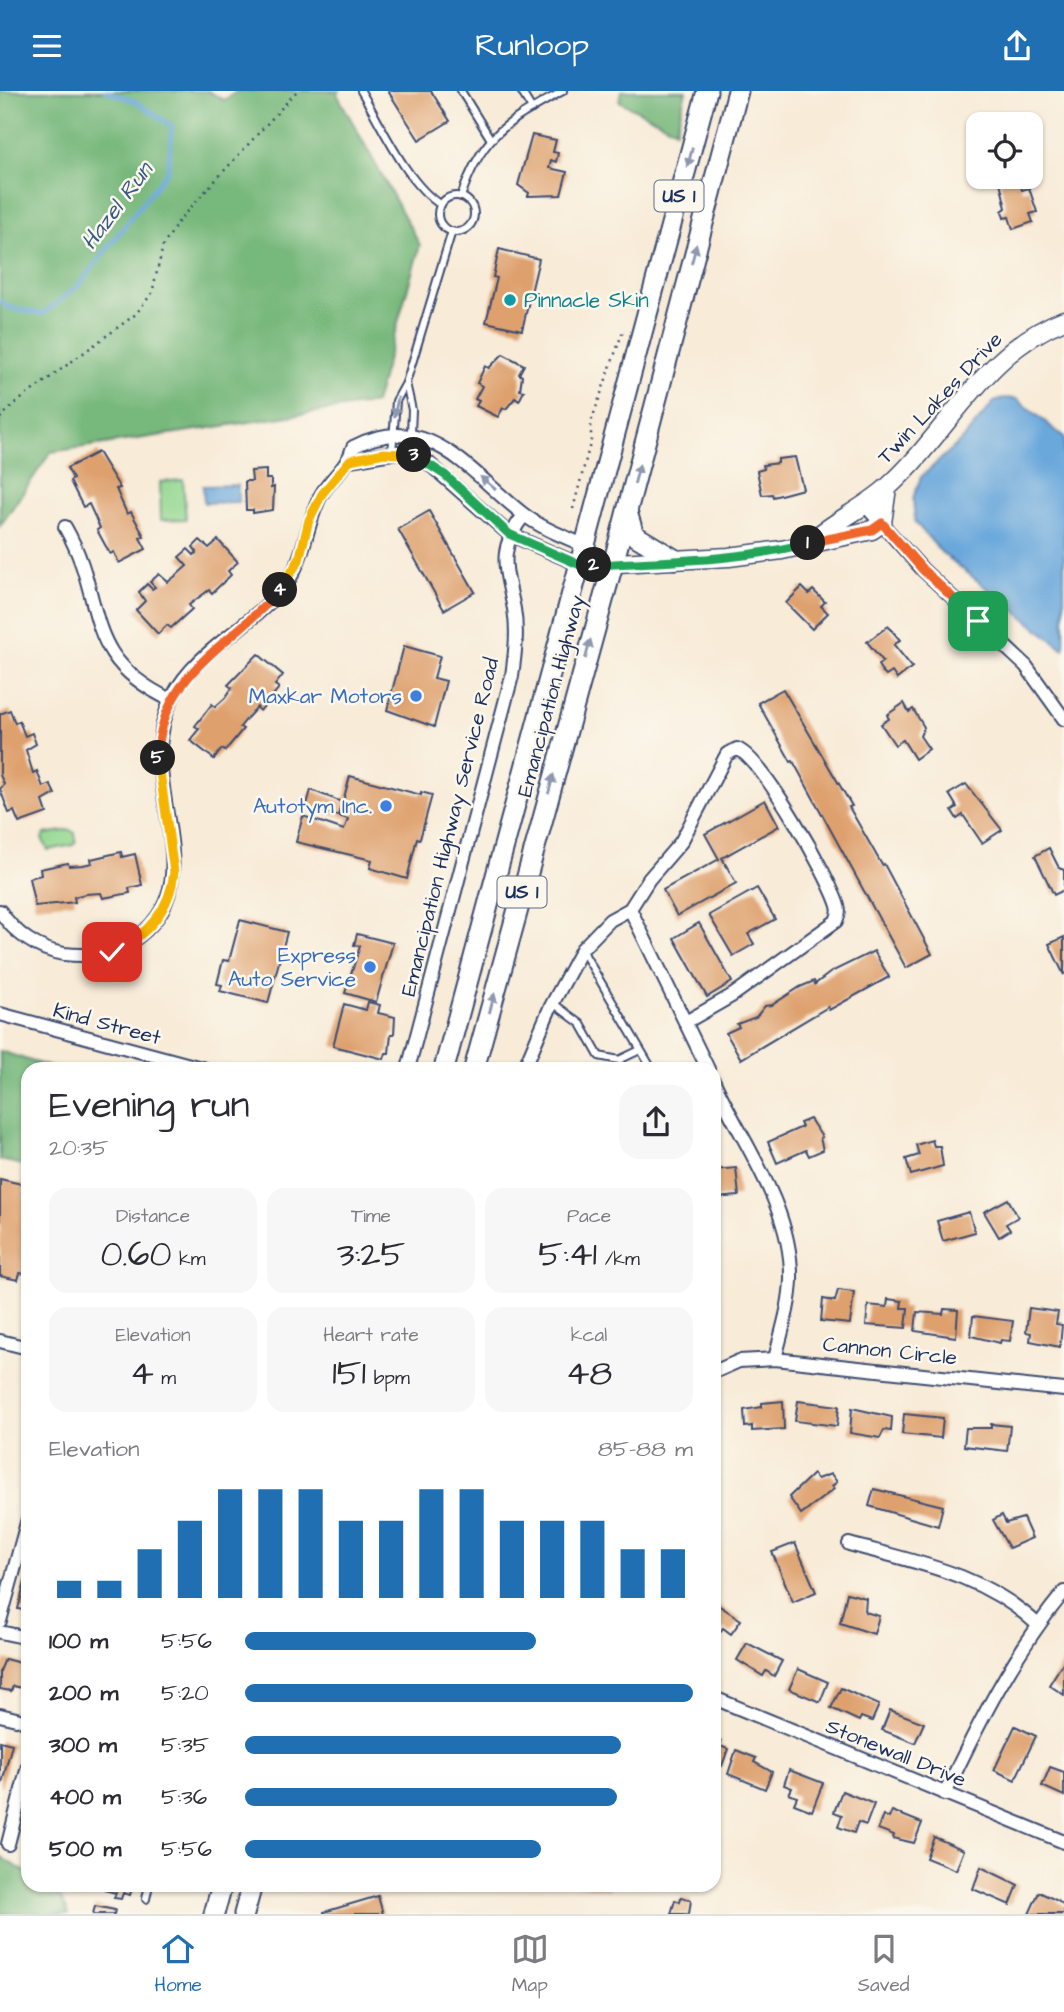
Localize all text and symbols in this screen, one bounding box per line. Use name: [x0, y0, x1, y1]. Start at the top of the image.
text: Runloop: [475, 23, 589, 68]
icon: menu: [28, 27, 66, 65]
icon: share: [998, 27, 1036, 65]
map controls: [966, 112, 1043, 189]
button: locate: [966, 112, 1043, 189]
one-way arrow: [684, 147, 694, 168]
water label: Hazel Run: [74, 154, 162, 256]
road number: US 1: [654, 181, 704, 211]
one-way arrow: [689, 243, 700, 265]
place label: Pinnacle Skin: [524, 286, 649, 315]
marker: Pinnacle Skin: [502, 292, 518, 308]
street label: Twin Lakes Drive: [871, 325, 1009, 471]
one-way arrow: [391, 396, 402, 418]
pin: 3: [396, 437, 432, 473]
text: 3: [409, 441, 418, 468]
one-way arrow: [632, 463, 642, 484]
one-way arrow: [479, 476, 497, 491]
pin: 1: [790, 525, 826, 561]
text: 1: [806, 529, 809, 556]
pin: 2: [576, 547, 612, 582]
text: 2: [588, 551, 599, 578]
pin: 4: [262, 573, 298, 607]
text: 4: [273, 576, 286, 603]
pin: [948, 591, 1008, 651]
street label: Emancipation Highway: [510, 592, 594, 800]
icon: arrive: [959, 602, 997, 640]
one-way arrow: [583, 638, 593, 659]
street label: Emancipation Highway Service Road: [394, 655, 508, 1000]
place label: Maxkar Motors: [249, 682, 402, 711]
marker: Maxkar Motors: [408, 688, 424, 704]
pin: 5: [140, 741, 176, 775]
text: 5: [151, 744, 164, 771]
one-way arrow: [546, 772, 557, 794]
place label: Autotym Inc.: [253, 792, 372, 823]
marker: Autotym Inc.: [378, 798, 394, 814]
road number: US 1: [498, 877, 546, 907]
pin: [82, 922, 142, 982]
icon: check: [93, 933, 131, 971]
place label: Express Auto Service: [228, 941, 356, 994]
marker: Express Auto Service: [362, 959, 378, 975]
one-way arrow: [487, 992, 498, 1014]
street label: Kind Street: [50, 996, 165, 1052]
text: Evening run: [49, 1080, 250, 1132]
button: share: [619, 1085, 693, 1159]
text: 20:35: [49, 1132, 109, 1164]
text: Distance: [116, 1203, 190, 1230]
text: Time: [351, 1203, 391, 1230]
text: Pace: [567, 1203, 611, 1230]
text: 0.60: [100, 1230, 171, 1279]
text: 3:25: [337, 1230, 405, 1279]
text: 5:41: [538, 1230, 597, 1279]
text: km: [171, 1246, 206, 1273]
text: /km: [597, 1246, 640, 1273]
text: Elevation: [116, 1322, 190, 1349]
text: Heart rate: [323, 1322, 419, 1349]
text: kcal: [571, 1322, 607, 1349]
street label: Cannon Circle: [821, 1330, 959, 1372]
text: 4: [130, 1349, 154, 1398]
text: 151: [332, 1349, 366, 1398]
text: 48: [566, 1349, 612, 1398]
text: m: [154, 1365, 176, 1392]
text: bpm: [366, 1365, 410, 1392]
text: Elevation: [49, 1433, 140, 1465]
text: 85–88 m: [598, 1433, 693, 1465]
text: 100 m: [49, 1625, 108, 1657]
text: 5:56: [161, 1625, 212, 1657]
text: 200 m: [49, 1677, 118, 1709]
text: 5:20: [161, 1677, 209, 1709]
street label: Stonewall Drive: [822, 1712, 970, 1794]
text: 300 m: [49, 1729, 117, 1761]
text: 5:35: [161, 1729, 209, 1761]
text: 400 m: [49, 1781, 121, 1813]
text: 5:36: [161, 1781, 207, 1813]
text: 500 m: [49, 1833, 121, 1865]
text: 5:56: [161, 1833, 212, 1865]
tab: Home: [154, 1930, 202, 1999]
tab: Map: [511, 1930, 549, 1999]
tab: Saved: [858, 1930, 909, 1999]

